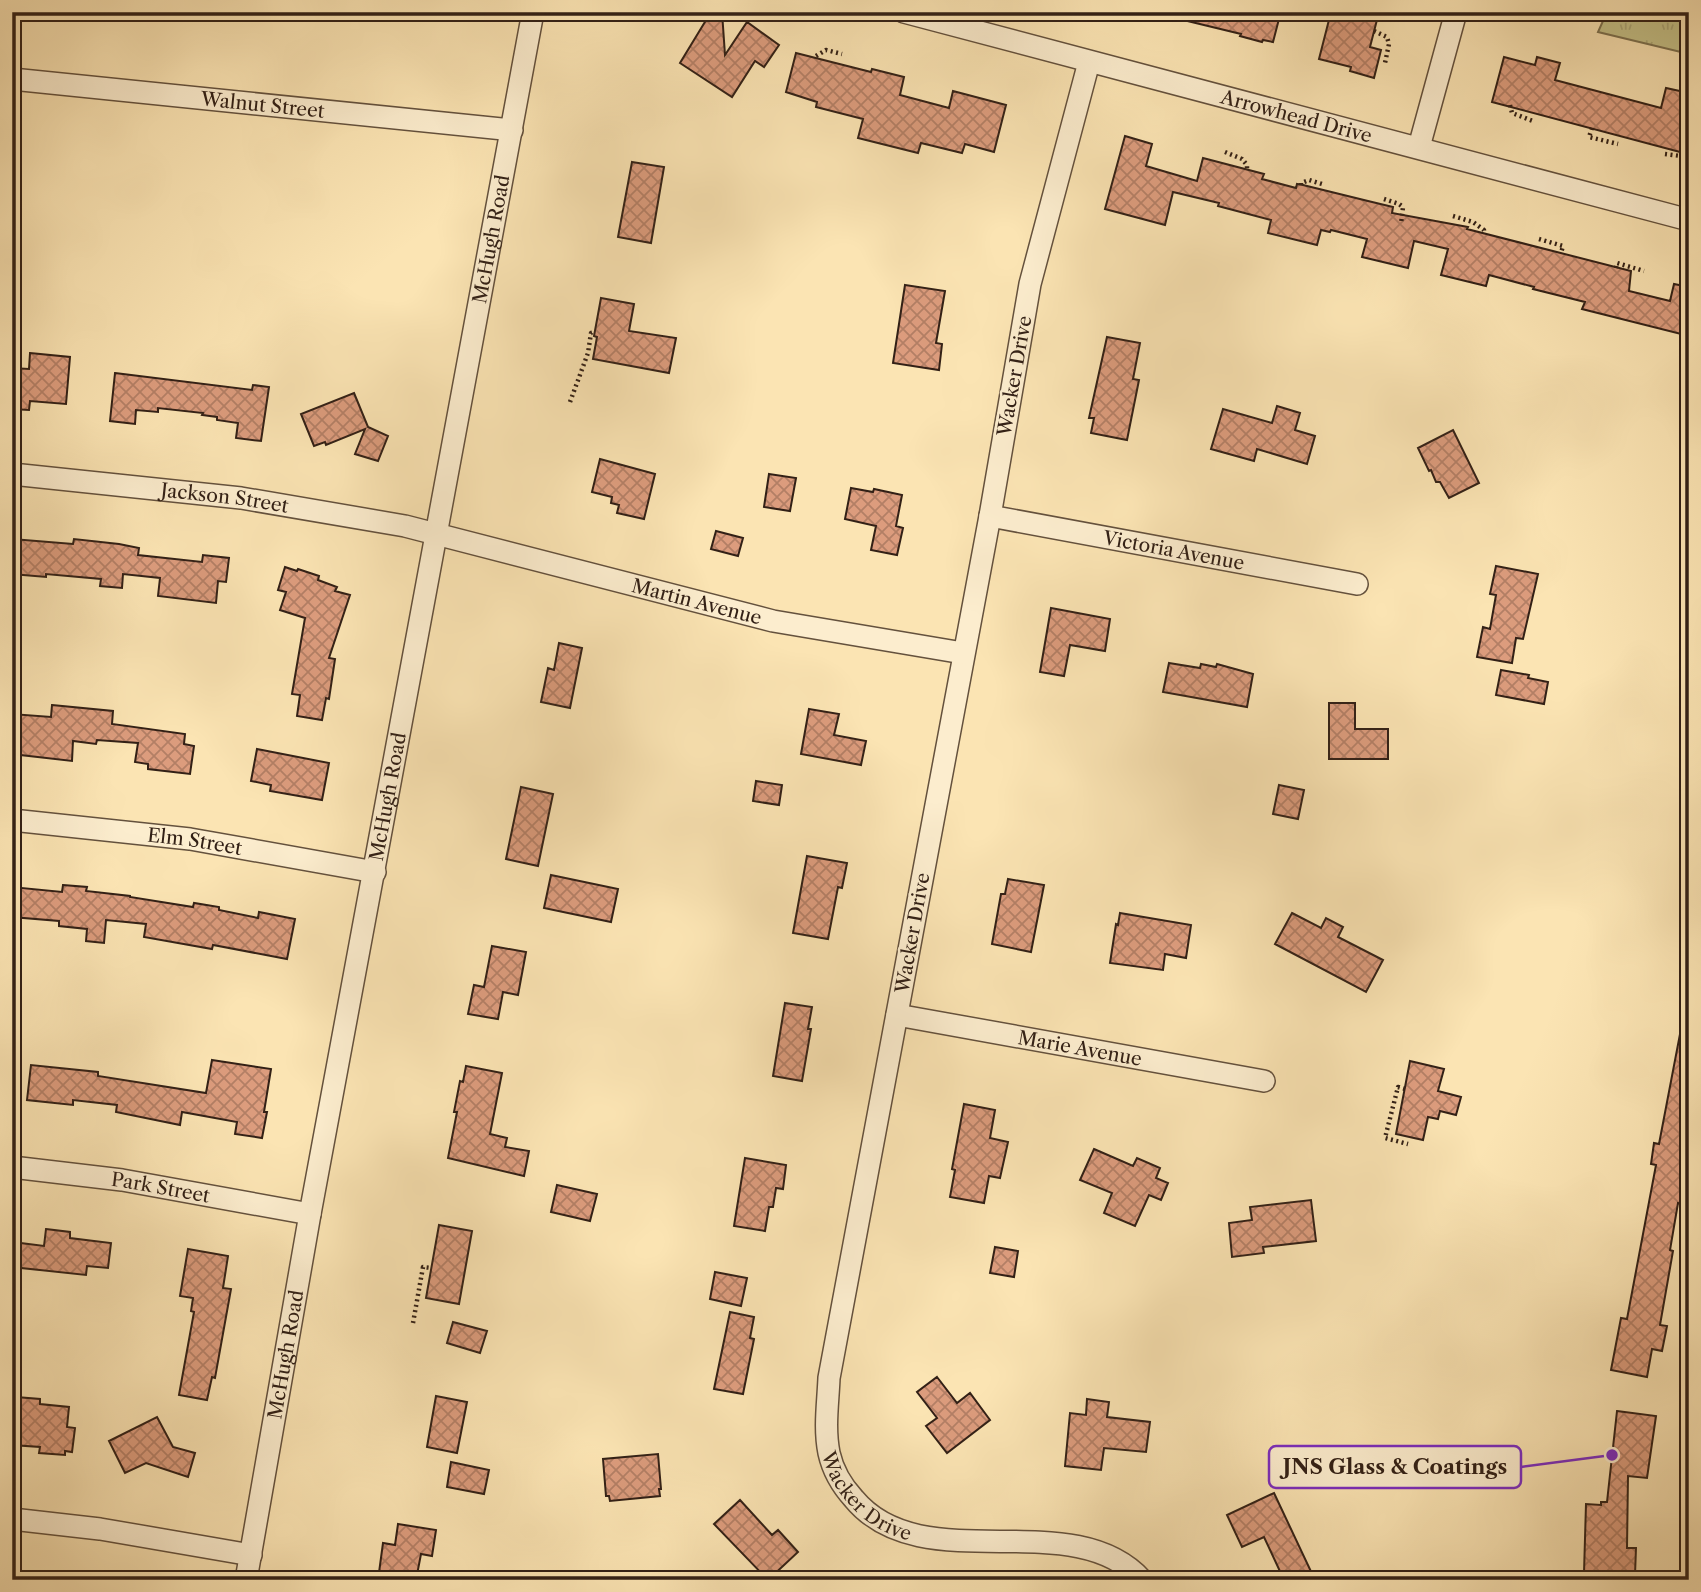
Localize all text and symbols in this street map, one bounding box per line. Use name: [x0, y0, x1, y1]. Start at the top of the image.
street label: Arrowhead Drive: [1217, 85, 1374, 147]
street label: Walnut Street: [199, 87, 326, 123]
street label: McHugh Road: [468, 173, 515, 306]
street label: Wacker Drive: [992, 314, 1036, 439]
street label: Jackson Street: [157, 478, 290, 518]
street label: Victoria Avenue: [1100, 526, 1246, 575]
street label: Martin Avenue: [629, 574, 764, 630]
street label: McHugh Road: [365, 730, 411, 863]
street label: Elm Street: [146, 824, 244, 860]
street label: Wacker Drive: [890, 871, 934, 996]
street label: Marie Avenue: [1016, 1026, 1144, 1071]
street label: Park Street: [110, 1168, 212, 1208]
street label: McHugh Road: [263, 1288, 309, 1421]
callout: JNS Glass & Coatings: [1269, 1446, 1521, 1488]
street label: Wacker Drive: [817, 1448, 914, 1545]
text: JNS Glass & Coatings: [1279, 1454, 1507, 1479]

